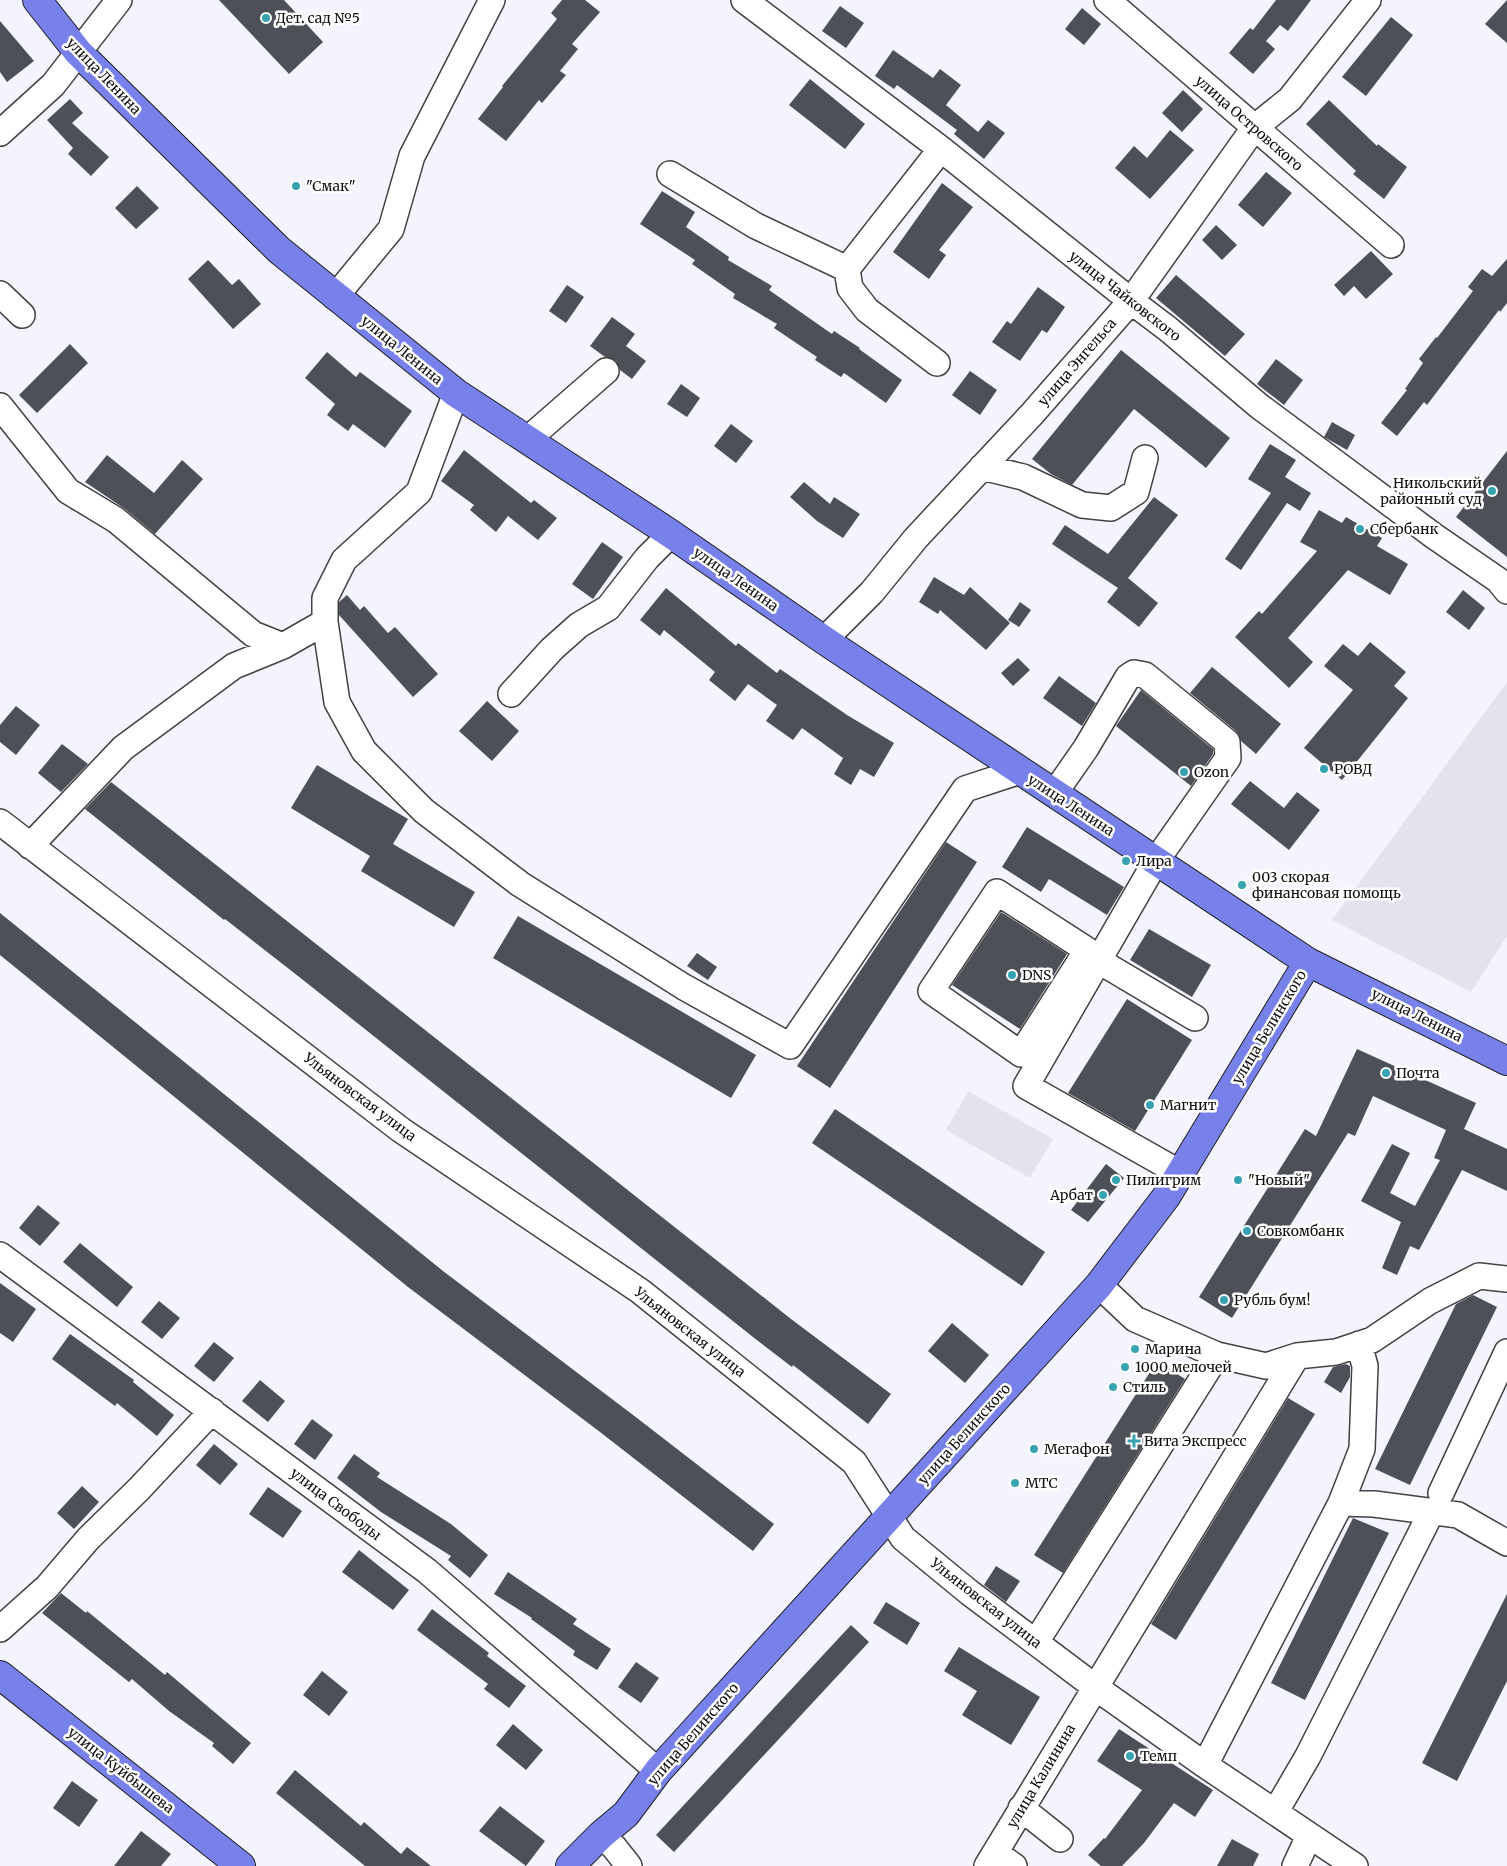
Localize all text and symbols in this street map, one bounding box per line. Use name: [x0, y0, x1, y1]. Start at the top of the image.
place label: Дет. сад №5: [276, 9, 360, 27]
marker: Дет. сад №5: [260, 12, 272, 24]
street label: улица Ленина: [63, 34, 145, 118]
street label: улица Островского: [1192, 71, 1306, 175]
place label: "Смак": [306, 177, 356, 195]
marker: "Смак": [290, 180, 302, 192]
street label: улица Чайковского: [1065, 247, 1185, 345]
street label: улица Ленина: [358, 312, 447, 389]
street label: улица Энгельса: [1034, 314, 1120, 410]
place label: Никольский районный суд: [1380, 474, 1482, 508]
marker: Никольский районный суд: [1486, 485, 1498, 497]
place label: Сбербанк: [1370, 520, 1438, 538]
marker: Сбербанк: [1354, 523, 1366, 535]
street label: улица Ленина: [690, 543, 782, 615]
place label: РОВД: [1334, 760, 1372, 778]
place label: Ozon: [1194, 763, 1229, 781]
marker: РОВД: [1318, 763, 1330, 775]
marker: Ozon: [1178, 766, 1190, 778]
street label: улица Ленина: [1024, 770, 1118, 840]
place label: Лира: [1136, 852, 1172, 870]
marker: Лира: [1120, 855, 1132, 867]
place label: 003 скорая финансовая помощь: [1252, 868, 1401, 902]
marker: 003 скорая финансовая помощь: [1236, 879, 1248, 891]
place label: DNS: [1022, 966, 1051, 984]
street label: улица Белинского: [1228, 967, 1310, 1087]
marker: DNS: [1006, 969, 1018, 981]
street label: улица Ленина: [1369, 984, 1466, 1046]
street label: Ульяновская улица: [299, 1048, 420, 1146]
place label: Почта: [1396, 1064, 1440, 1082]
marker: Почта: [1380, 1067, 1392, 1079]
place label: Магнит: [1160, 1096, 1217, 1114]
marker: Магнит: [1144, 1099, 1156, 1111]
place label: Пилигрим: [1126, 1171, 1202, 1189]
place label: "Новый": [1248, 1171, 1310, 1189]
marker: Пилигрим: [1110, 1174, 1122, 1186]
marker: "Новый": [1232, 1174, 1244, 1186]
place label: Арбат: [1049, 1186, 1093, 1204]
marker: Арбат: [1097, 1189, 1109, 1201]
place label: Совкомбанк: [1257, 1222, 1344, 1240]
marker: Совкомбанк: [1241, 1225, 1253, 1237]
street label: Ульяновская улица: [630, 1282, 750, 1381]
place label: Рубль бум!: [1234, 1291, 1310, 1309]
marker: Рубль бум!: [1218, 1294, 1230, 1306]
place label: Марина: [1145, 1340, 1202, 1358]
marker: Марина: [1129, 1343, 1141, 1355]
place label: 1000 мелочей: [1135, 1358, 1232, 1376]
marker: 1000 мелочей: [1119, 1361, 1131, 1373]
place label: Стиль: [1123, 1378, 1166, 1396]
street label: улица Белинского: [914, 1380, 1014, 1488]
marker: Стиль: [1107, 1381, 1119, 1393]
place label: Вита Экспресс: [1144, 1432, 1247, 1450]
marker: Вита Экспресс: [1128, 1435, 1140, 1447]
place label: Мегафон: [1044, 1440, 1110, 1458]
marker: Мегафон: [1028, 1443, 1040, 1455]
street label: улица Свободы: [287, 1464, 385, 1544]
place label: МТС: [1025, 1474, 1058, 1492]
marker: МТС: [1009, 1477, 1021, 1489]
street label: Ульяновская улица: [926, 1553, 1046, 1652]
street label: улица Белинского: [644, 1679, 742, 1789]
street label: улица Калинина: [1003, 1720, 1079, 1831]
street label: улица Куйбышева: [64, 1723, 178, 1817]
place label: Темп: [1140, 1747, 1177, 1765]
marker: Темп: [1124, 1750, 1136, 1762]

